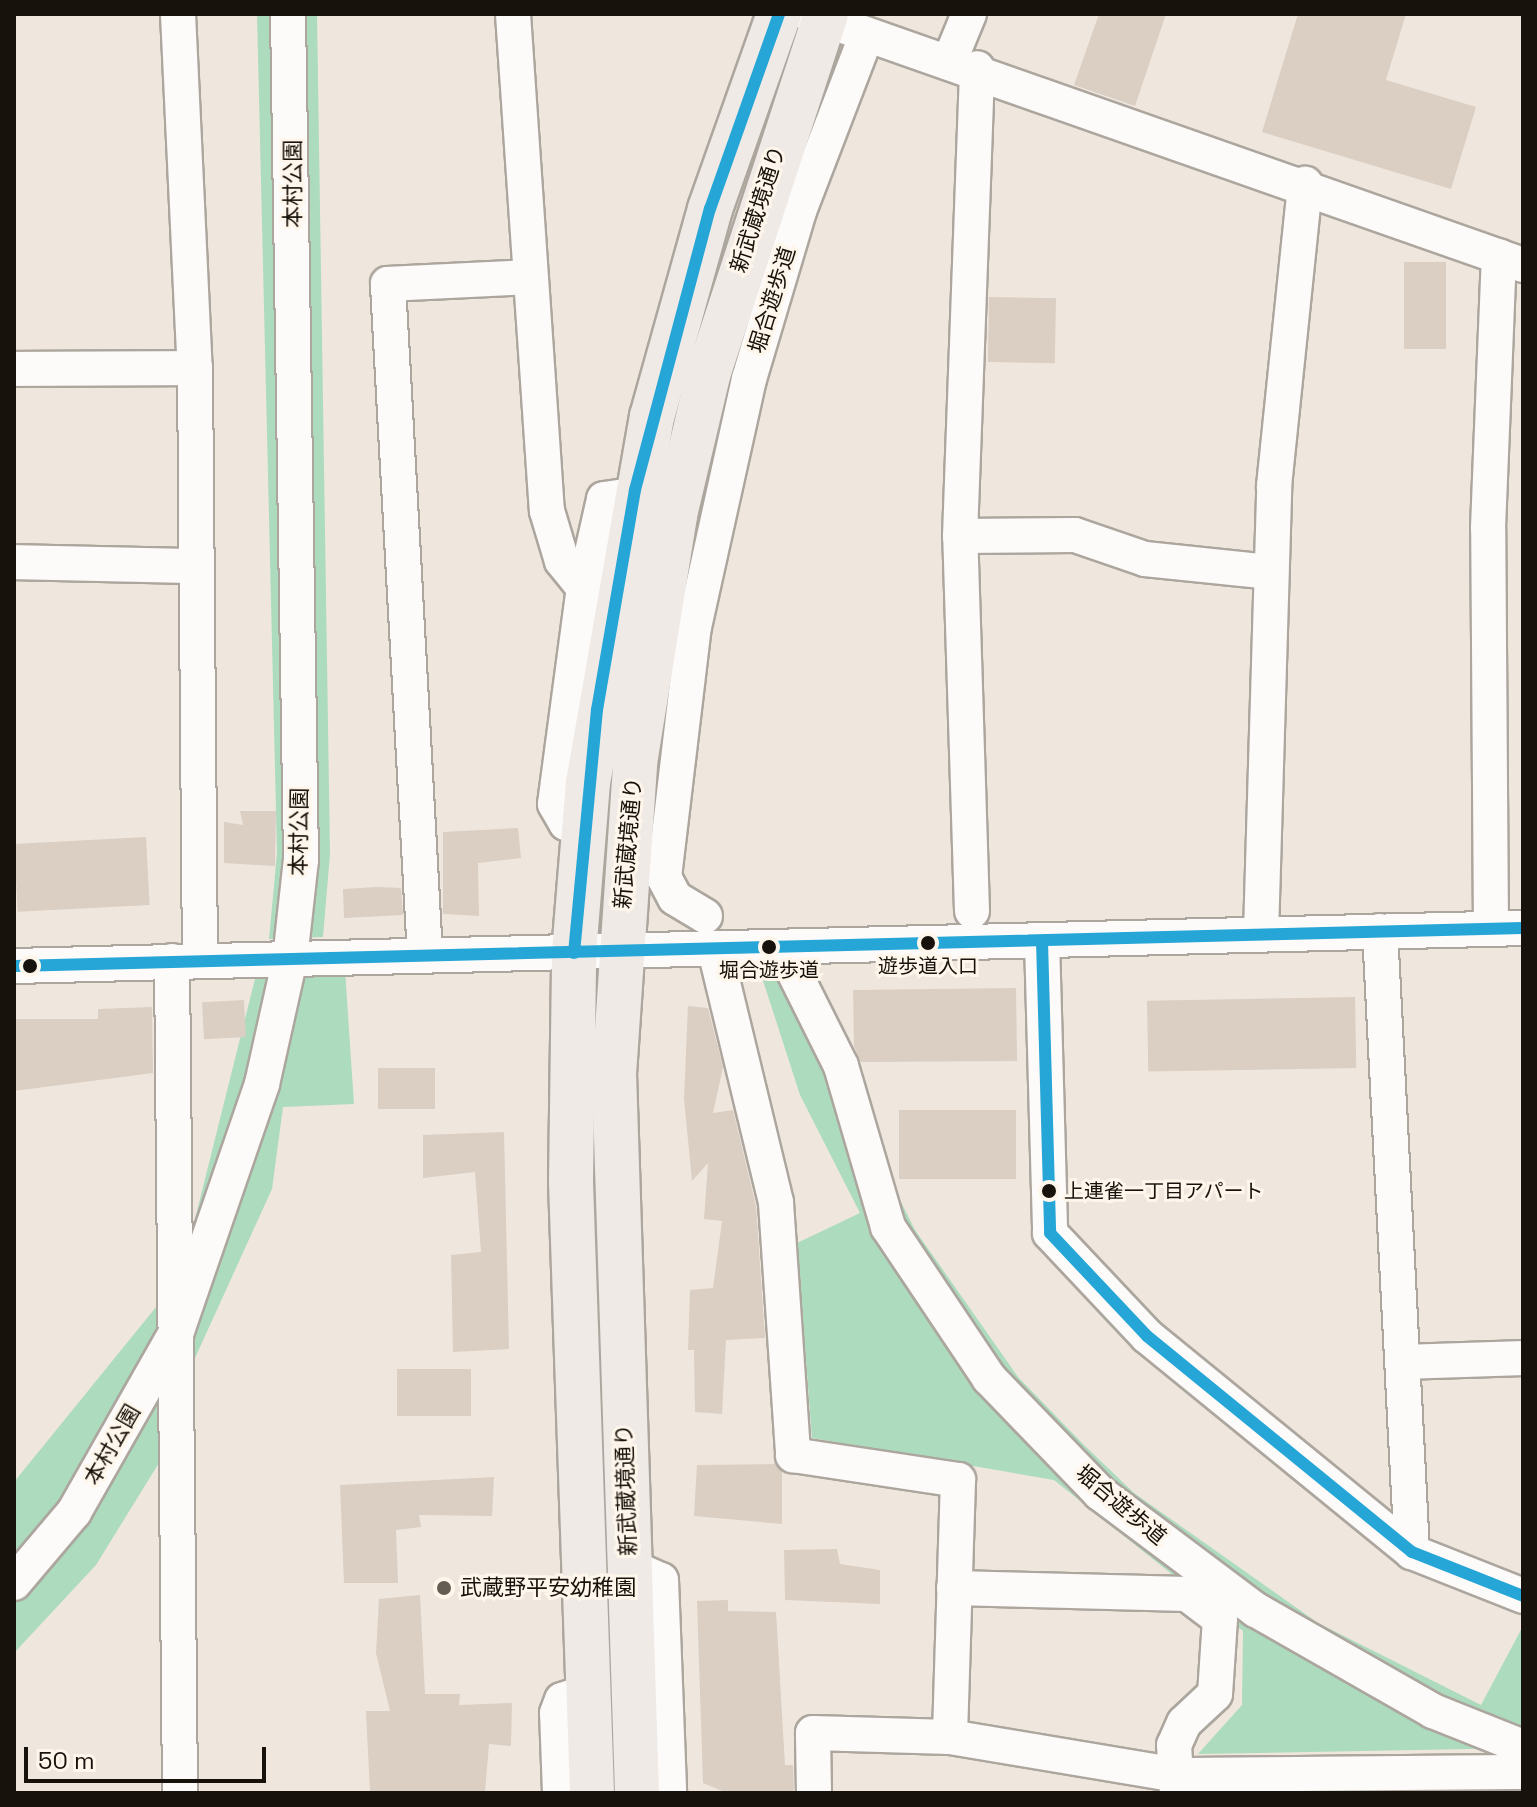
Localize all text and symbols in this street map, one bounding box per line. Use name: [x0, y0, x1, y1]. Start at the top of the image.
street label: 本村公園: [280, 140, 306, 228]
street label: 新武蔵境通り: [725, 142, 791, 276]
street label: 堀合遊歩道: [743, 244, 801, 356]
street label: 新武蔵境通り: [609, 776, 647, 910]
street label: 本村公園: [285, 788, 313, 876]
marker: 遊歩道入口: [920, 935, 936, 951]
marker: 堀合遊歩道: [761, 939, 777, 955]
place label: 遊歩道入口: [878, 954, 978, 978]
unlabelled marker: [22, 958, 38, 974]
place label: 堀合遊歩道: [719, 958, 819, 982]
place label: 上連雀一丁目アパート: [1064, 1179, 1264, 1203]
marker: 上連雀一丁目アパート: [1041, 1183, 1057, 1199]
street label: 本村公園: [79, 1400, 145, 1490]
street label: 新武蔵境通り: [611, 1424, 641, 1556]
street label: 堀合遊歩道: [1070, 1460, 1172, 1550]
place label: 武蔵野平安幼稚園: [460, 1575, 636, 1601]
marker: 武蔵野平安幼稚園: [435, 1579, 453, 1597]
scale bar: [28, 1731, 270, 1781]
text: 50 m: [38, 1745, 95, 1776]

